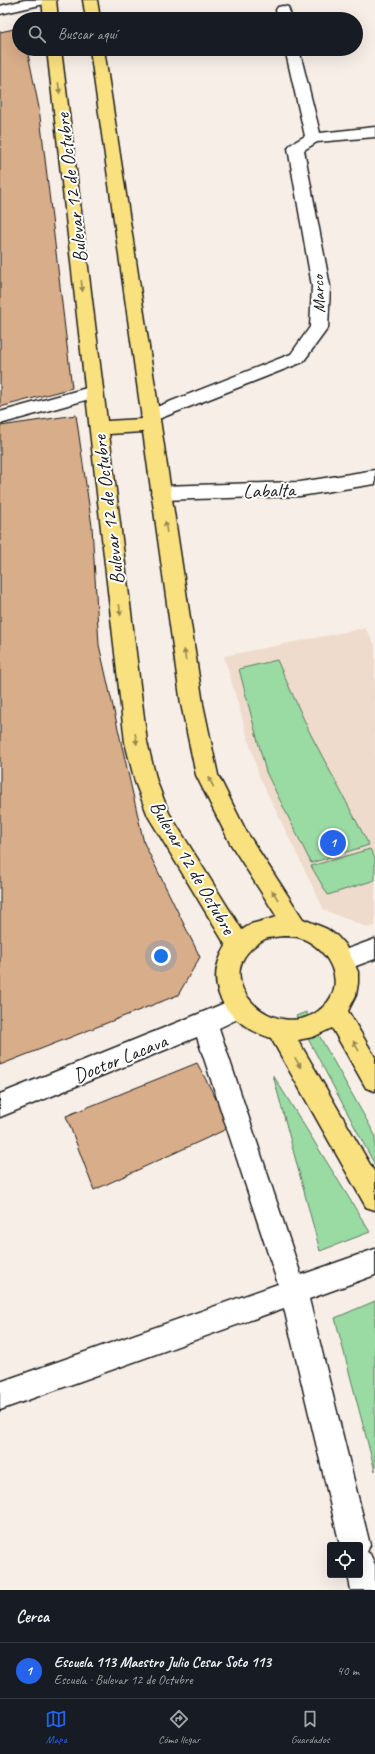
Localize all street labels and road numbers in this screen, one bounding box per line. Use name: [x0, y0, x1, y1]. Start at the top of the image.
street label: Bulevar 12 de Octubre: [50, 110, 93, 264]
street label: Marco: [307, 273, 330, 313]
street label: Bulevar 12 de Octubre: [87, 432, 130, 586]
street label: Labalta: [243, 477, 297, 504]
street label: Bulevar 12 de Octubre: [144, 796, 242, 940]
street label: Doctor Lacava: [70, 1028, 173, 1089]

